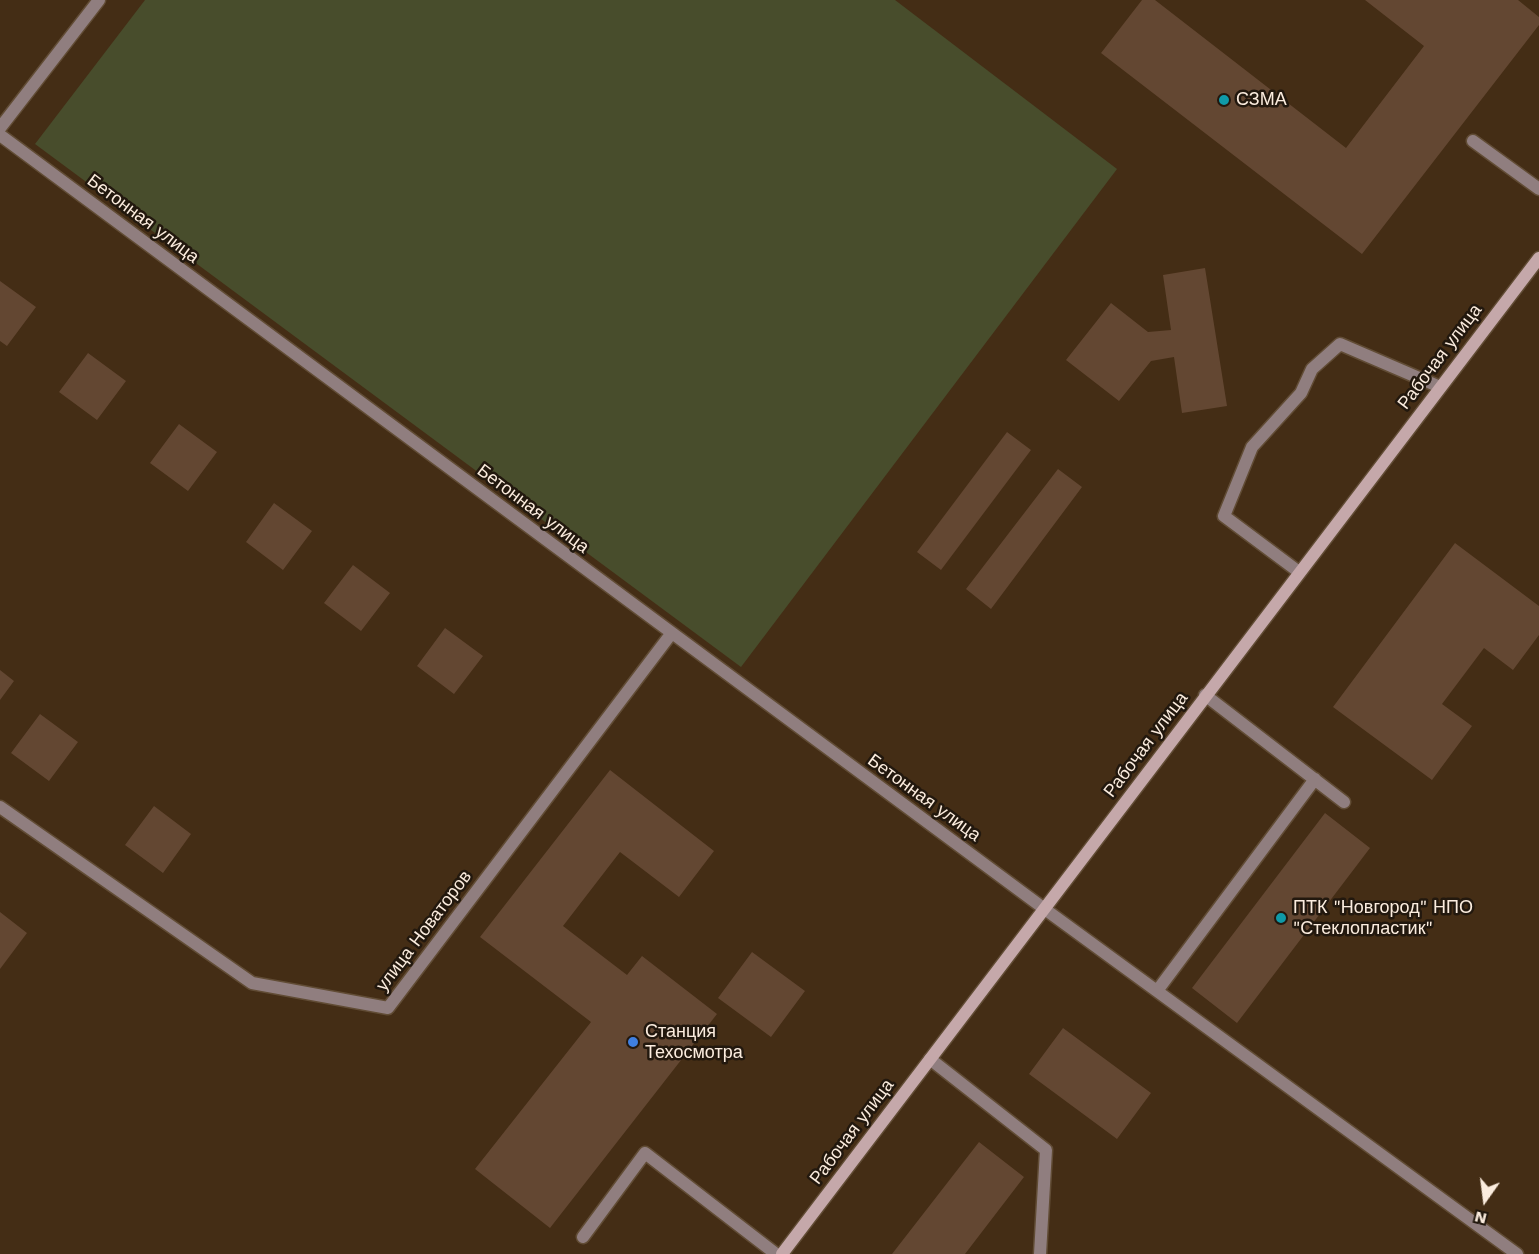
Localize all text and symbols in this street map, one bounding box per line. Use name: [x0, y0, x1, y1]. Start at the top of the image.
place label: СЗМА: [1236, 89, 1287, 111]
marker: СЗМА: [1217, 93, 1231, 107]
street label: Бетонная улица: [83, 170, 203, 268]
street label: Рабочая улица: [1393, 300, 1487, 414]
street label: Бетонная улица: [473, 460, 593, 558]
street label: Рабочая улица: [1099, 688, 1193, 802]
street label: Бетонная улица: [863, 750, 985, 846]
street label: улица Новаторов: [372, 867, 476, 995]
place label: ПТК "Новгород" НПО "Стеклопластик": [1293, 897, 1473, 940]
marker: ПТК "Новгород" НПО "Стеклопластик": [1274, 911, 1288, 925]
place label: Станция Техосмотра: [645, 1021, 743, 1064]
marker: Станция Техосмотра: [626, 1035, 640, 1049]
street label: Рабочая улица: [805, 1075, 899, 1189]
north arrow: [1455, 1170, 1515, 1230]
text: N: [1472, 1207, 1489, 1229]

